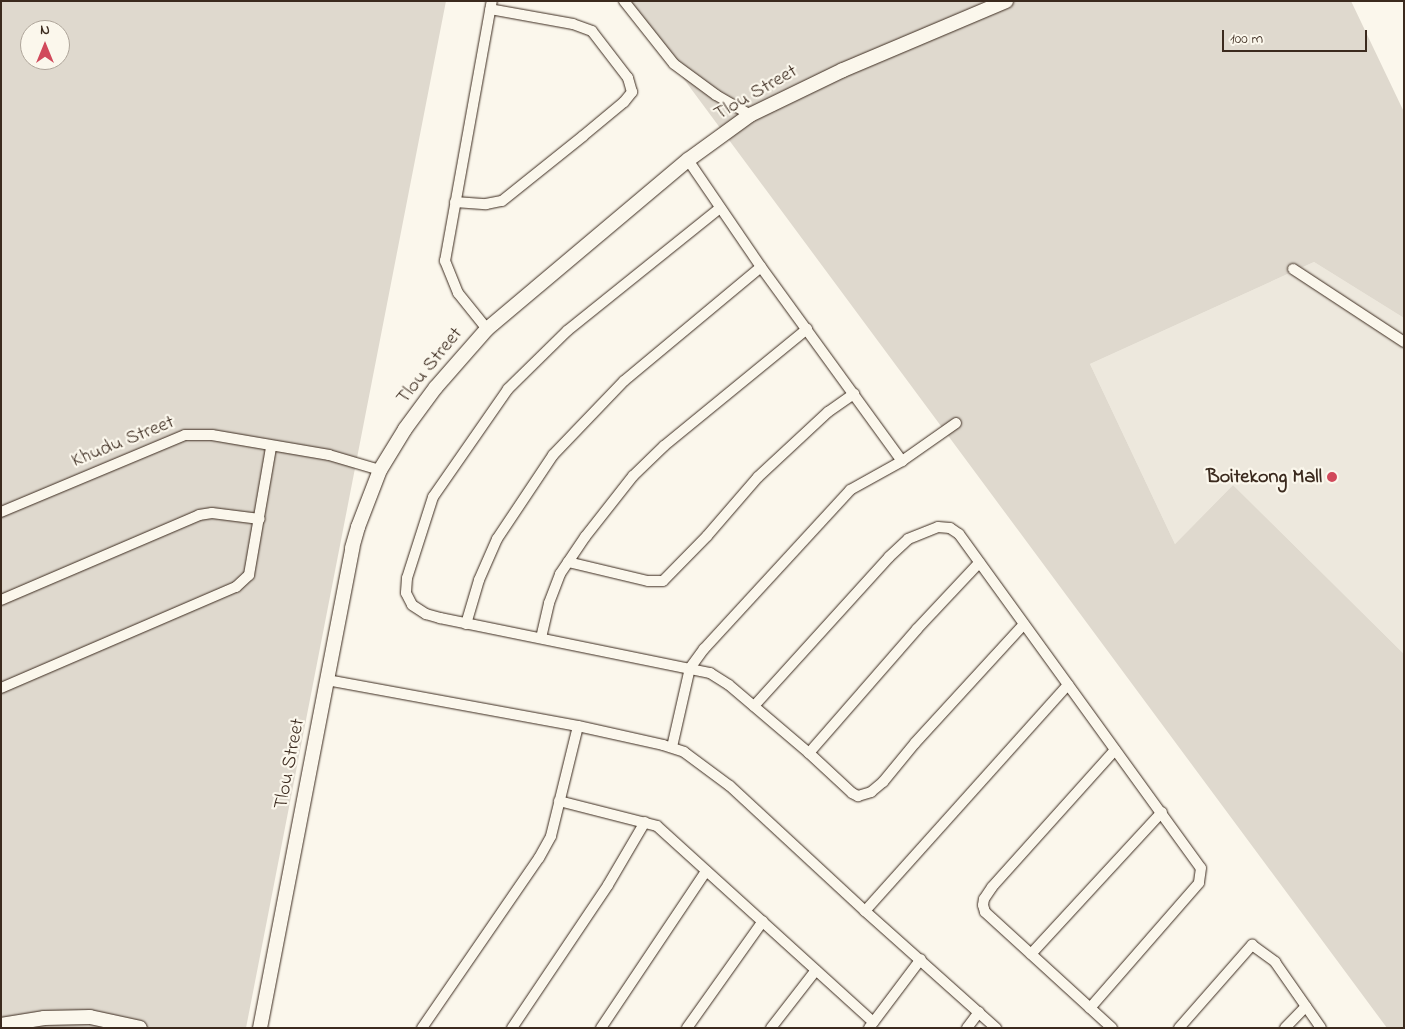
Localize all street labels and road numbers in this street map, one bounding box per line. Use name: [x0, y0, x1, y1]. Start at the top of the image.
street label: Tlou Street: [710, 60, 802, 126]
street label: Tlou Street: [392, 323, 468, 409]
street label: Khudu Street: [68, 411, 178, 473]
street label: Tlou Street: [269, 717, 311, 811]

